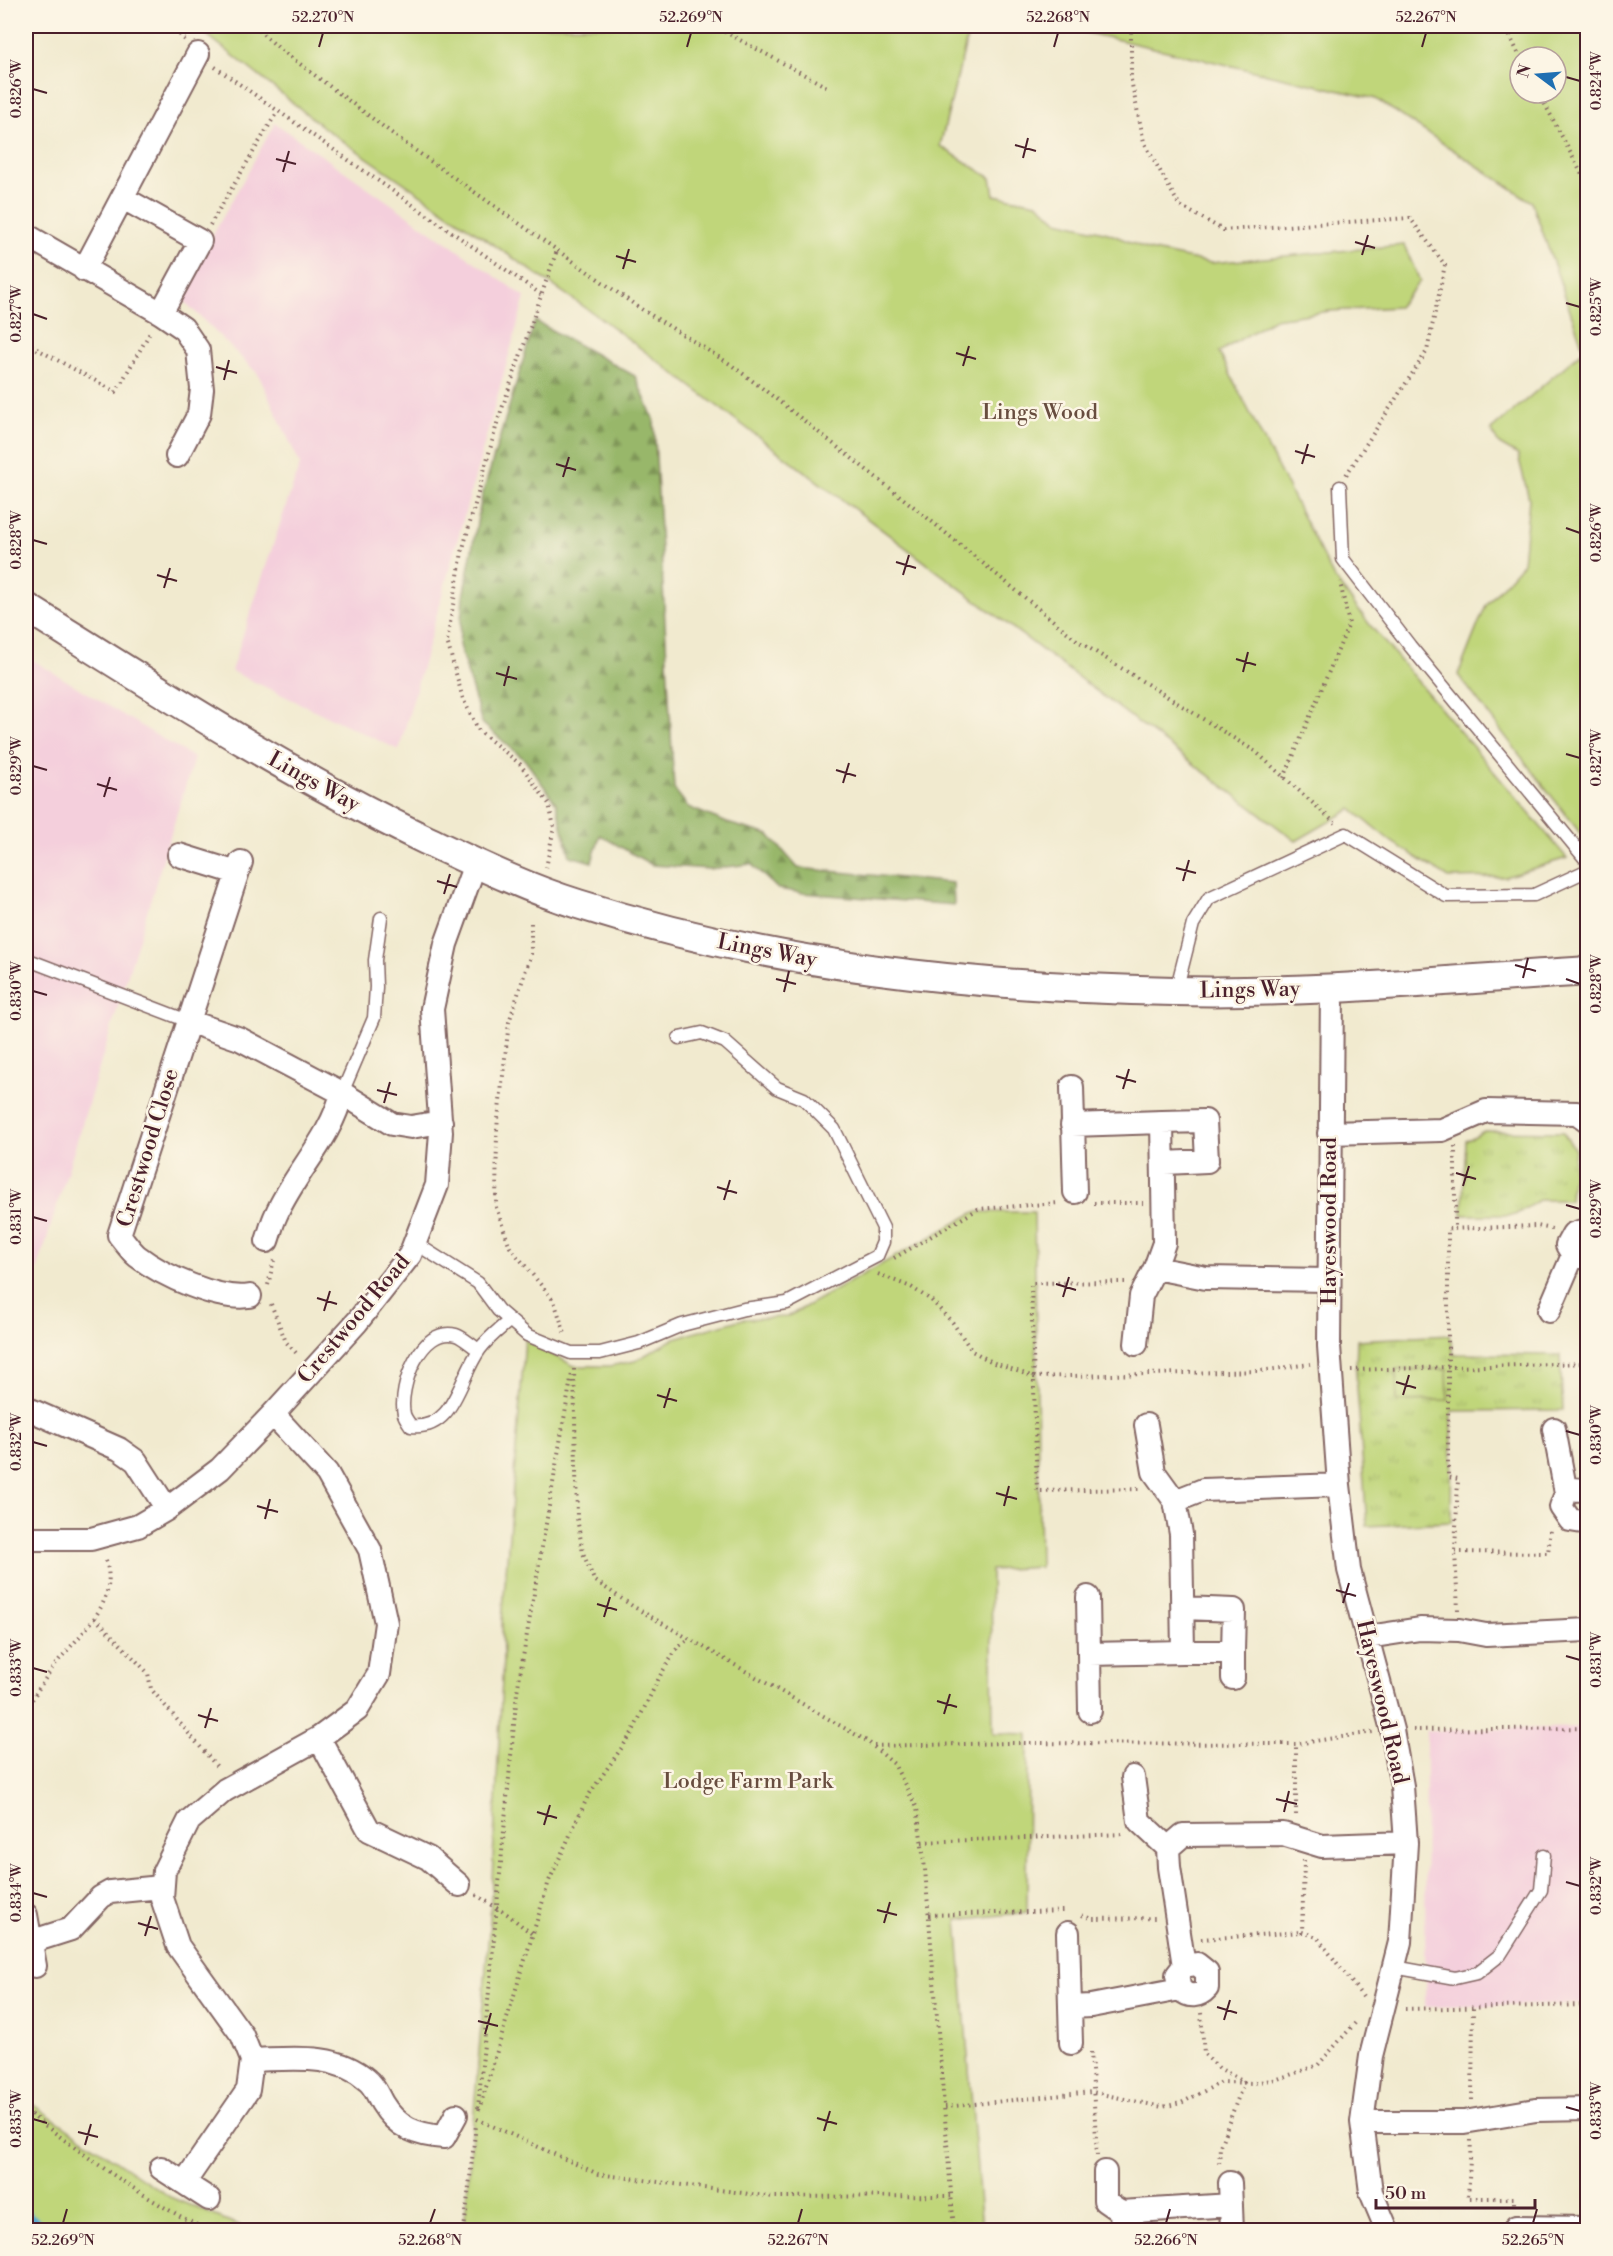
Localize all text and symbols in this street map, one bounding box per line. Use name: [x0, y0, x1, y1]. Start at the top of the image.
text: 52.270°N: [292, 8, 354, 27]
text: 52.269°N: [659, 8, 723, 27]
text: 52.268°N: [1026, 8, 1090, 27]
text: 52.267°N: [1395, 8, 1457, 27]
north arrow: [1508, 45, 1568, 105]
text: 0.824°W: [1587, 51, 1606, 111]
text: 0.826°W: [7, 59, 26, 119]
text: N: [1513, 62, 1536, 80]
text: 0.825°W: [1587, 277, 1606, 336]
text: 0.827°W: [7, 285, 26, 343]
park label: Lings Wood: [982, 399, 1099, 426]
text: 0.826°W: [1587, 503, 1606, 563]
text: 0.828°W: [7, 510, 26, 570]
text: 0.827°W: [1587, 729, 1606, 787]
text: 0.829°W: [7, 736, 26, 796]
street label: Lings Way: [263, 746, 365, 818]
street label: Lings Way: [715, 928, 819, 974]
text: 0.828°W: [1587, 954, 1606, 1014]
text: 0.830°W: [7, 961, 26, 1021]
street label: Lings Way: [1199, 976, 1301, 1004]
street label: Crestwood Close: [111, 1065, 185, 1231]
street label: Hayeswood Road: [1316, 1137, 1343, 1305]
text: 0.829°W: [1587, 1179, 1606, 1239]
text: 0.831°W: [7, 1189, 26, 1245]
street label: Crestwood Road: [292, 1248, 416, 1389]
text: 0.830°W: [1587, 1405, 1606, 1465]
text: 0.832°W: [7, 1412, 26, 1471]
street label: Hayeswood Road: [1350, 1617, 1414, 1787]
text: 0.831°W: [1587, 1632, 1606, 1688]
text: 0.833°W: [7, 1639, 26, 1697]
park label: Lodge Farm Park: [663, 1768, 834, 1795]
text: 0.832°W: [1587, 1856, 1606, 1915]
text: 0.834°W: [7, 1863, 26, 1923]
text: 0.833°W: [1587, 2082, 1606, 2140]
text: 0.835°W: [7, 2090, 26, 2148]
scale bar: [1376, 2172, 1535, 2210]
text: 50 m: [1385, 2182, 1427, 2205]
text: 52.269°N: [31, 2231, 95, 2250]
text: 52.268°N: [398, 2231, 462, 2250]
text: 52.267°N: [767, 2231, 829, 2250]
text: 52.266°N: [1134, 2231, 1198, 2250]
text: 52.265°N: [1502, 2231, 1564, 2250]

